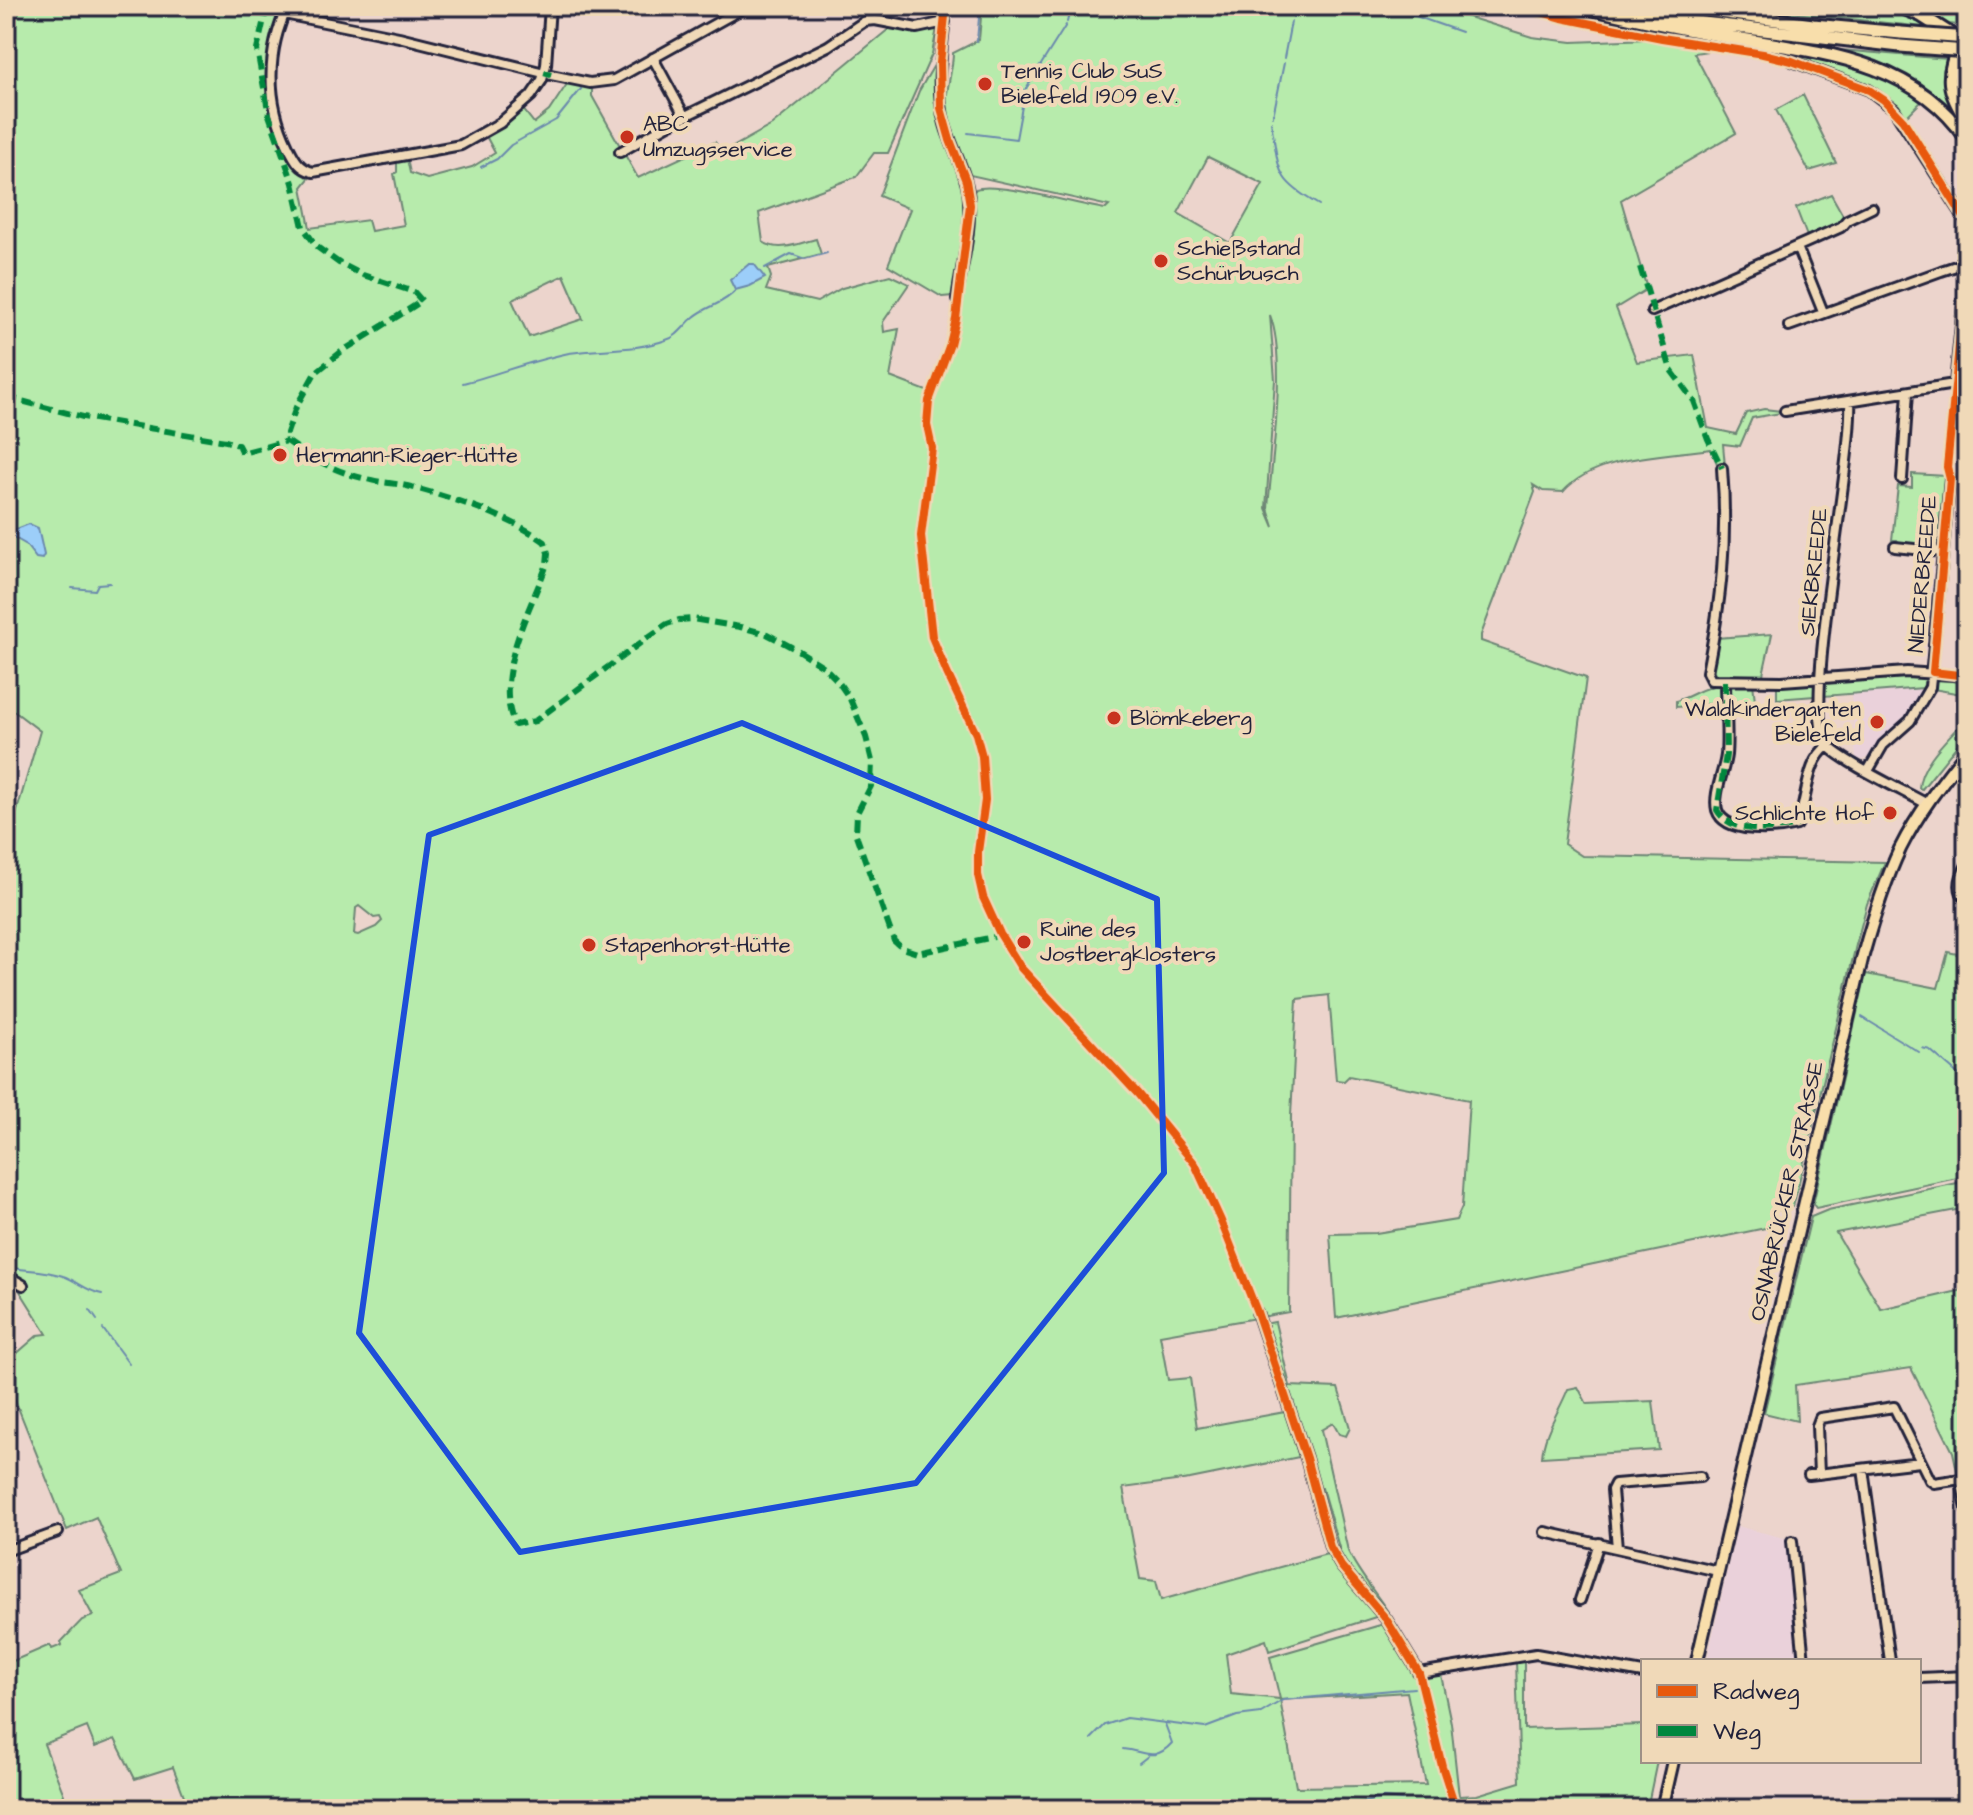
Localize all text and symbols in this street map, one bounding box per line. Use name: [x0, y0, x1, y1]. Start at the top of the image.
place label: Tennis Club SuS Bielefeld 1909 e.V.: [1001, 56, 1178, 112]
marker: Tennis Club SuS Bielefeld 1909 e.V.: [976, 75, 994, 93]
place label: ABC Umzugsservice: [643, 109, 793, 166]
marker: ABC Umzugsservice: [618, 128, 636, 146]
place label: Schießstand Schürbusch: [1177, 233, 1300, 289]
marker: Schießstand Schürbusch: [1152, 252, 1170, 270]
place label: Hermann-Rieger-Hütte: [296, 440, 518, 472]
marker: Hermann-Rieger-Hütte: [271, 446, 289, 464]
street label: NIEDERBREEDE: [1901, 494, 1945, 654]
street label: SIEKBREEDE: [1792, 506, 1836, 638]
place label: Waldkindergarten Bielefeld: [1685, 694, 1861, 750]
place label: Blömkeberg: [1130, 703, 1252, 735]
marker: Blömkeberg: [1105, 709, 1123, 727]
marker: Waldkindergarten Bielefeld: [1868, 713, 1886, 731]
place label: Schlichte Hof: [1735, 798, 1875, 829]
marker: Schlichte Hof: [1881, 804, 1899, 822]
place label: Ruine des Jostbergklosters: [1040, 914, 1216, 971]
place label: Stapenhorst-Hütte: [605, 930, 791, 961]
marker: Ruine des Jostbergklosters: [1015, 933, 1033, 951]
marker: Stapenhorst-Hütte: [580, 936, 598, 954]
street label: OSNABRÜCKER STRASSE: [1742, 1058, 1832, 1324]
legend: [1641, 1659, 1921, 1763]
text: Radweg: [1713, 1675, 1799, 1710]
text: Weg: [1713, 1715, 1761, 1750]

